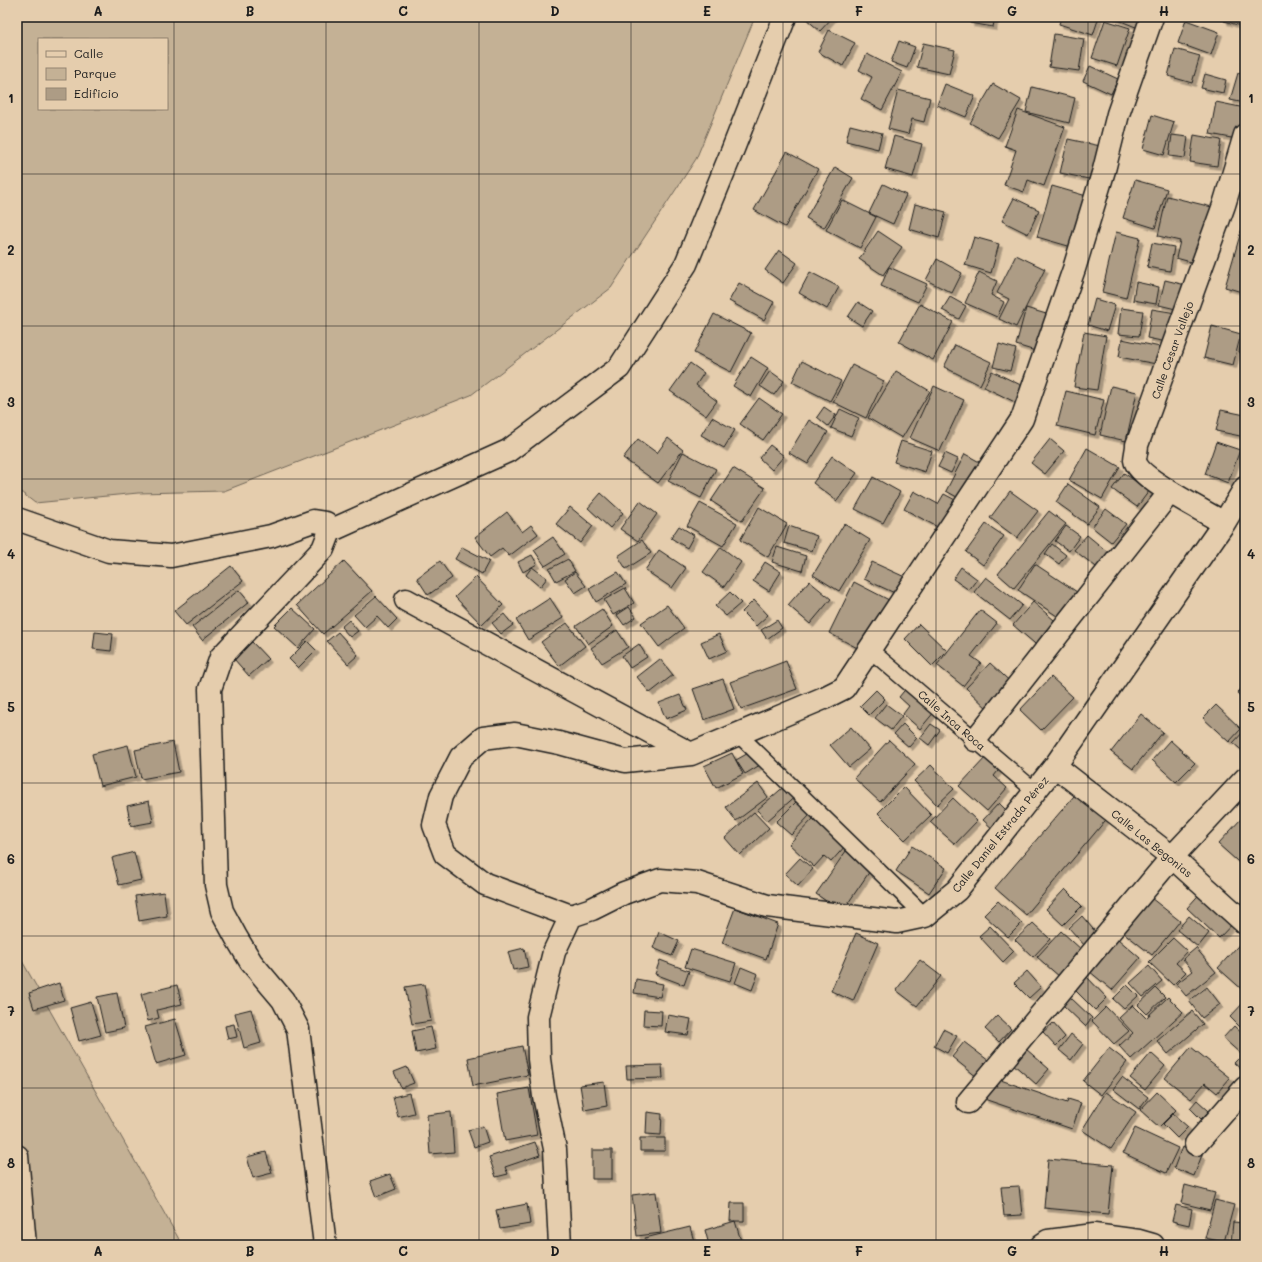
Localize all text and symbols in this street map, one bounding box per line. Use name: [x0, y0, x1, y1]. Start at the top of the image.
text: A: [93, 2, 103, 19]
text: B: [246, 2, 255, 19]
text: C: [398, 2, 408, 19]
text: D: [550, 2, 560, 19]
text: E: [703, 2, 711, 19]
text: F: [855, 2, 863, 19]
text: G: [1007, 2, 1017, 19]
text: H: [1159, 2, 1169, 19]
legend: [38, 38, 168, 110]
text: Calle: [74, 45, 104, 61]
text: Parque: [74, 65, 117, 81]
text: Edificio: [74, 85, 118, 101]
text: 1: [8, 89, 14, 106]
text: 1: [1248, 89, 1254, 106]
text: 2: [7, 241, 15, 258]
text: 2: [1247, 241, 1255, 258]
street label: Calle Cesar Vallejo: [1147, 299, 1197, 401]
text: 3: [7, 393, 15, 410]
text: 3: [1247, 393, 1255, 410]
text: 4: [7, 545, 15, 562]
text: 4: [1247, 545, 1255, 562]
street label: Calle Inca Roca: [915, 686, 989, 754]
text: 5: [7, 698, 15, 715]
text: 5: [1247, 698, 1255, 715]
street label: Calle Daniel Estrada Pérez: [948, 773, 1052, 895]
street label: Calle Las Begonias: [1108, 806, 1196, 880]
text: 6: [7, 850, 15, 867]
text: 6: [1247, 850, 1255, 867]
text: 7: [7, 1002, 15, 1019]
text: 7: [1247, 1002, 1255, 1019]
text: 8: [7, 1154, 15, 1171]
text: 8: [1247, 1154, 1255, 1171]
text: A: [93, 1242, 103, 1259]
text: B: [246, 1242, 255, 1259]
text: C: [398, 1242, 408, 1259]
text: D: [550, 1242, 560, 1259]
text: E: [703, 1242, 711, 1259]
text: F: [855, 1242, 863, 1259]
text: G: [1007, 1242, 1017, 1259]
text: H: [1159, 1242, 1169, 1259]

